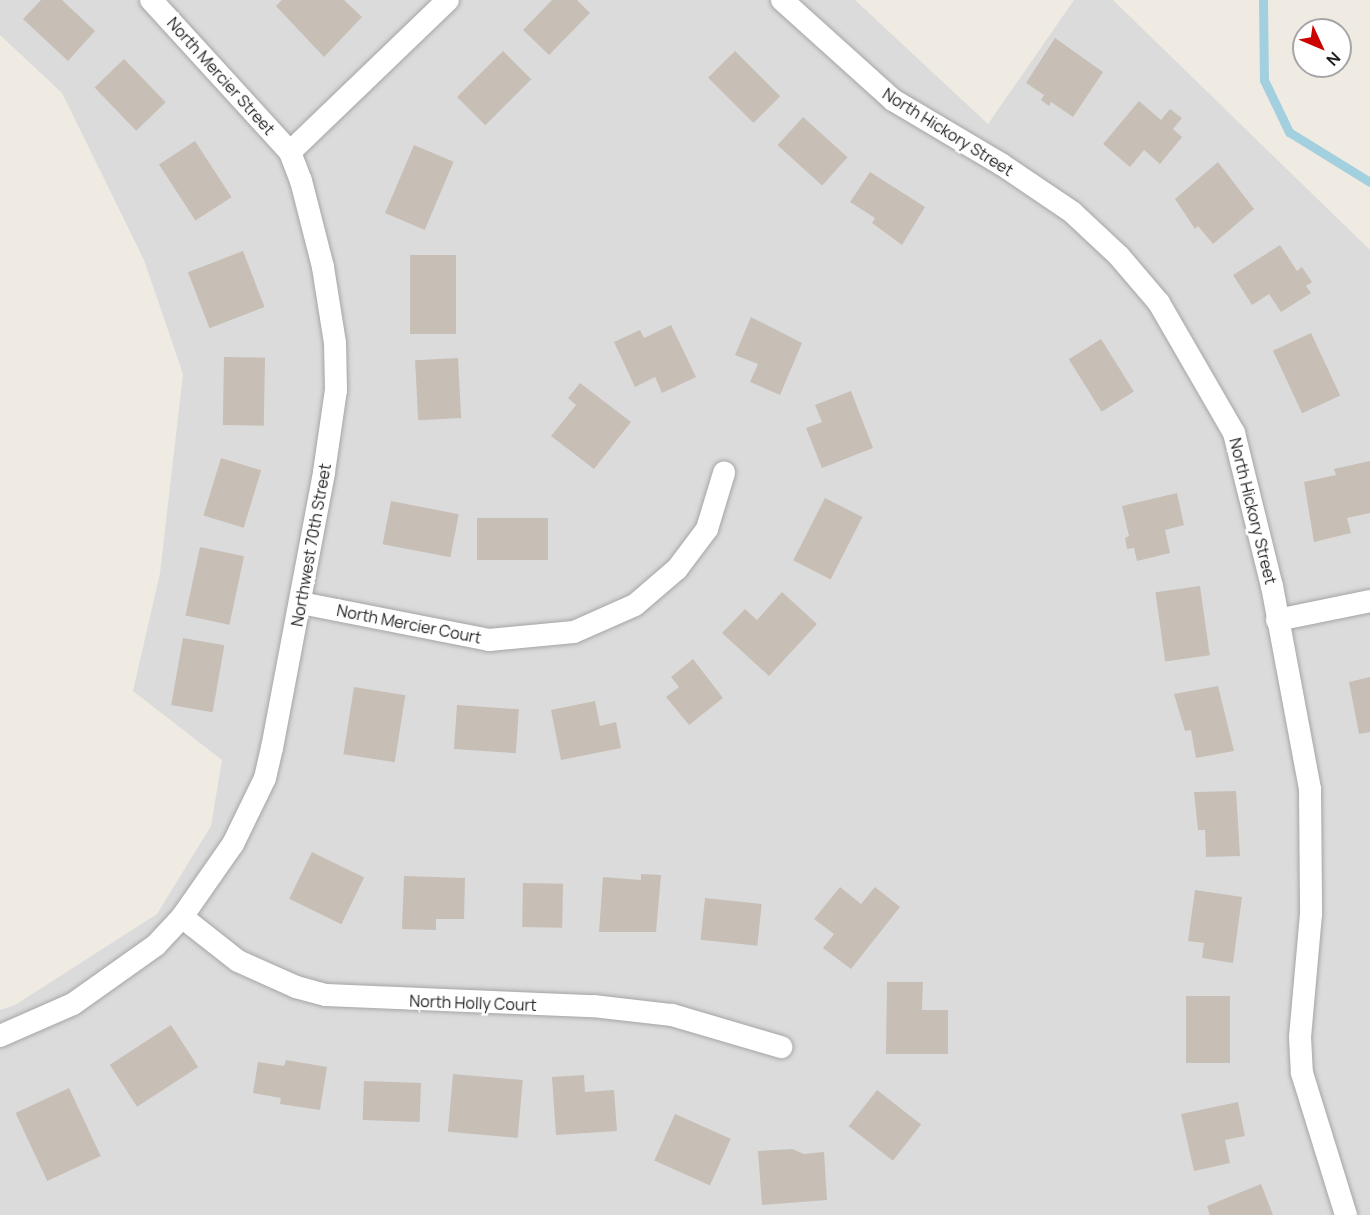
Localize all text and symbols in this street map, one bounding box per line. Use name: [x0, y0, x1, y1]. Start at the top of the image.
street label: North Mercier Street: [163, 13, 279, 139]
north arrow: [1292, 18, 1352, 78]
text: N: [1322, 47, 1345, 71]
street label: North Hickory Street: [879, 84, 1017, 180]
street label: North Hickory Street: [1225, 436, 1281, 586]
street label: Northwest 70th Street: [287, 462, 335, 628]
street label: North Mercier Court: [335, 601, 483, 647]
street label: North Holly Court: [409, 991, 537, 1015]

